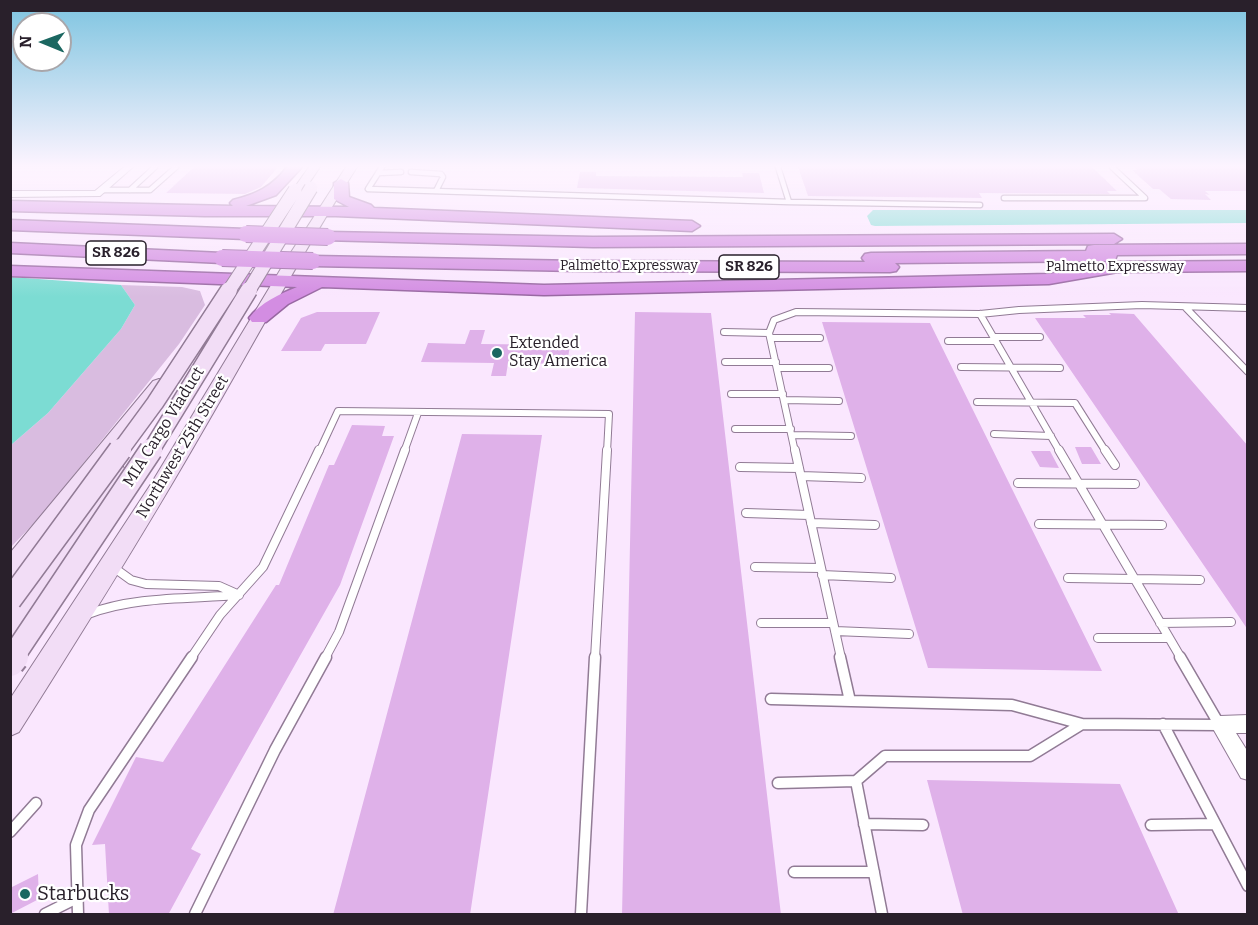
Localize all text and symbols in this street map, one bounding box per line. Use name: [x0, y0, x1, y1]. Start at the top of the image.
north arrow: [12, 12, 72, 72]
text: N: [16, 35, 35, 48]
road number: SR 826: [86, 241, 146, 265]
road number: SR 826: [719, 255, 779, 279]
street label: Palmetto Expressway: [560, 258, 698, 274]
street label: Palmetto Expressway: [1046, 259, 1184, 275]
place label: Extended Stay America: [509, 334, 607, 372]
marker: Extended Stay America: [490, 346, 504, 360]
street label: MIA Cargo Viaduct: [119, 364, 209, 490]
street label: Northwest 25th Street: [133, 372, 233, 522]
place label: Starbucks: [37, 882, 129, 906]
marker: Starbucks: [18, 887, 32, 901]

